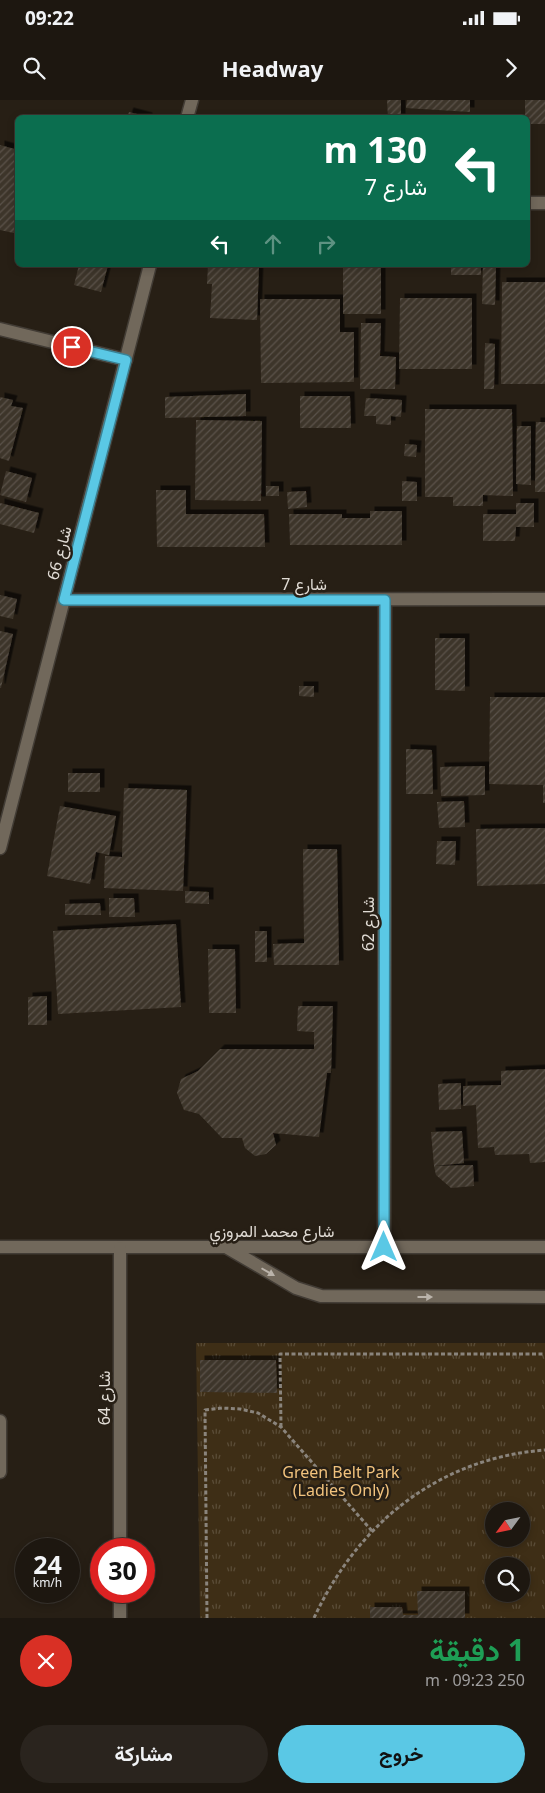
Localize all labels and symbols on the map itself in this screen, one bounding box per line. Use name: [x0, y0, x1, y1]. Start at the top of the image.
pin: [51, 326, 93, 368]
street label: شارع 66: [41, 524, 78, 583]
street label: شارع 7: [281, 573, 327, 596]
street label: شارع 62: [357, 897, 380, 951]
street label: شارع محمد المروزي: [210, 1220, 334, 1245]
position arrow: [357, 1220, 409, 1272]
one-way arrow: [261, 1267, 275, 1276]
one-way arrow: [417, 1293, 433, 1301]
street label: شارع 64: [93, 1371, 116, 1425]
park label: Green Belt Park (Ladies Only): [282, 1461, 400, 1501]
north arrow: [485, 1502, 530, 1548]
speed limit sign: 30: [90, 1538, 155, 1603]

